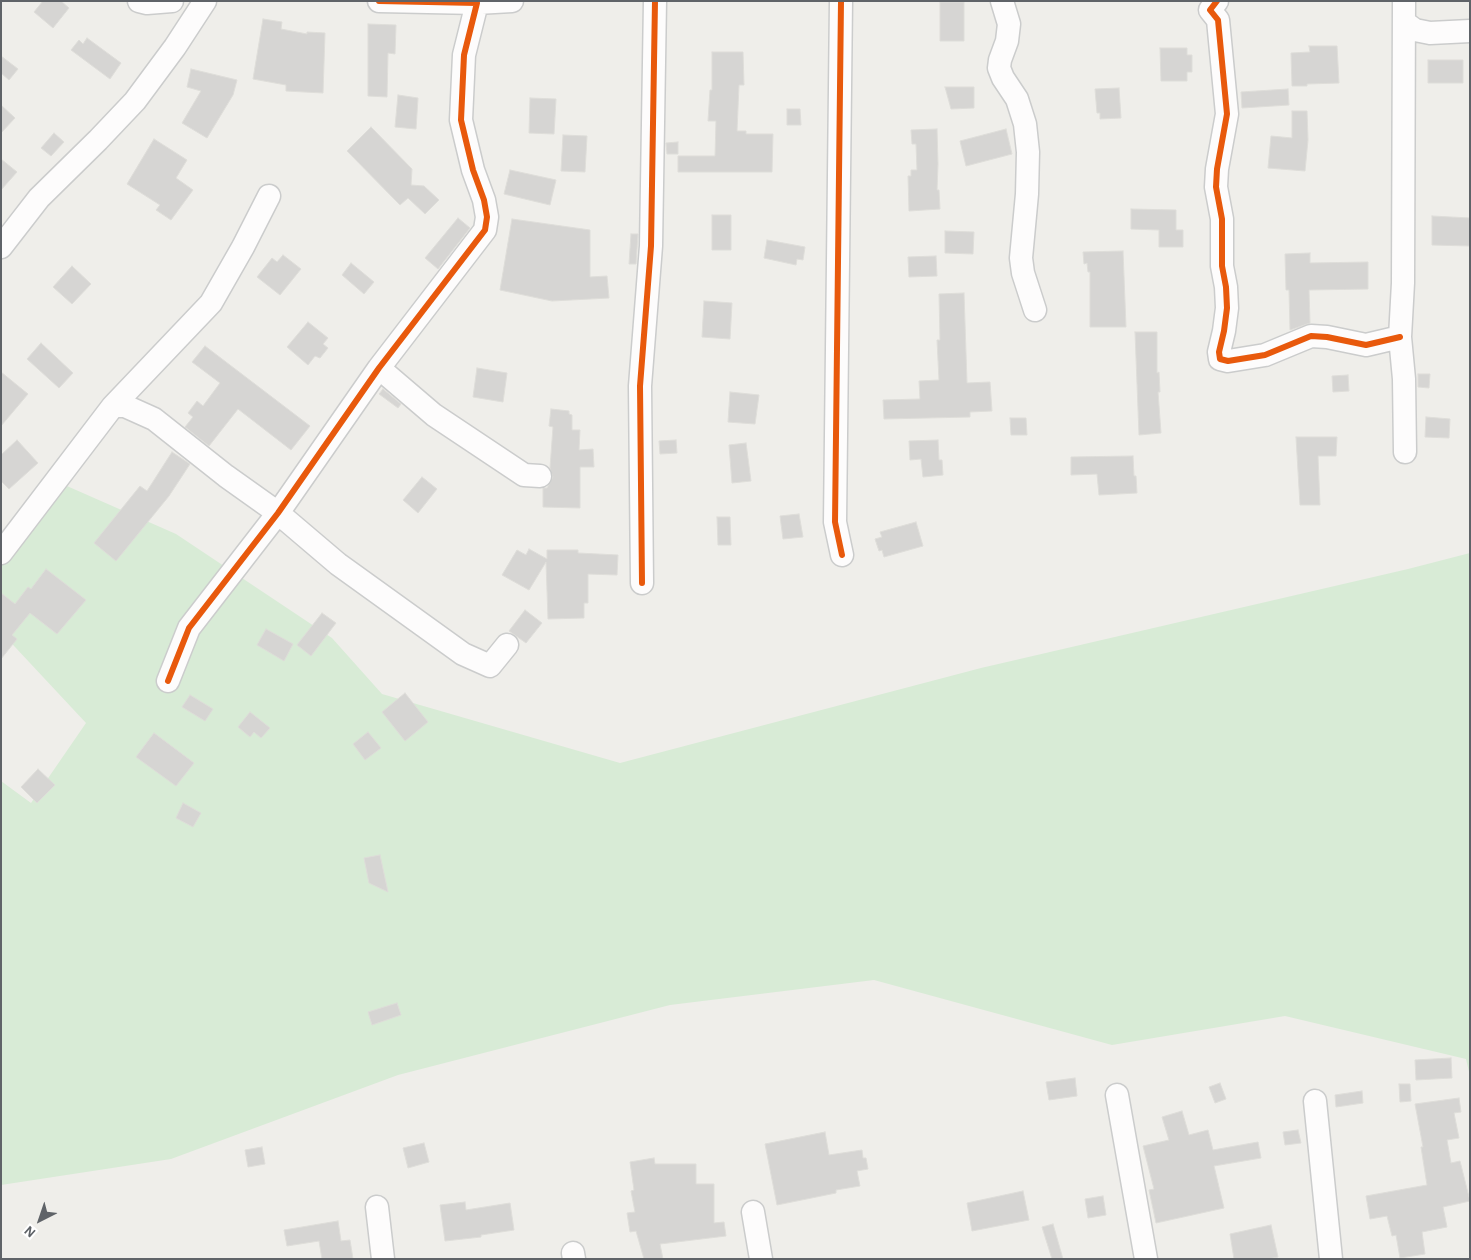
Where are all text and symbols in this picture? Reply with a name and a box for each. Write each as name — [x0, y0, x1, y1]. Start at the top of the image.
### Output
north arrow — [15, 1195, 65, 1245]
text: N — [22, 1223, 38, 1240]

